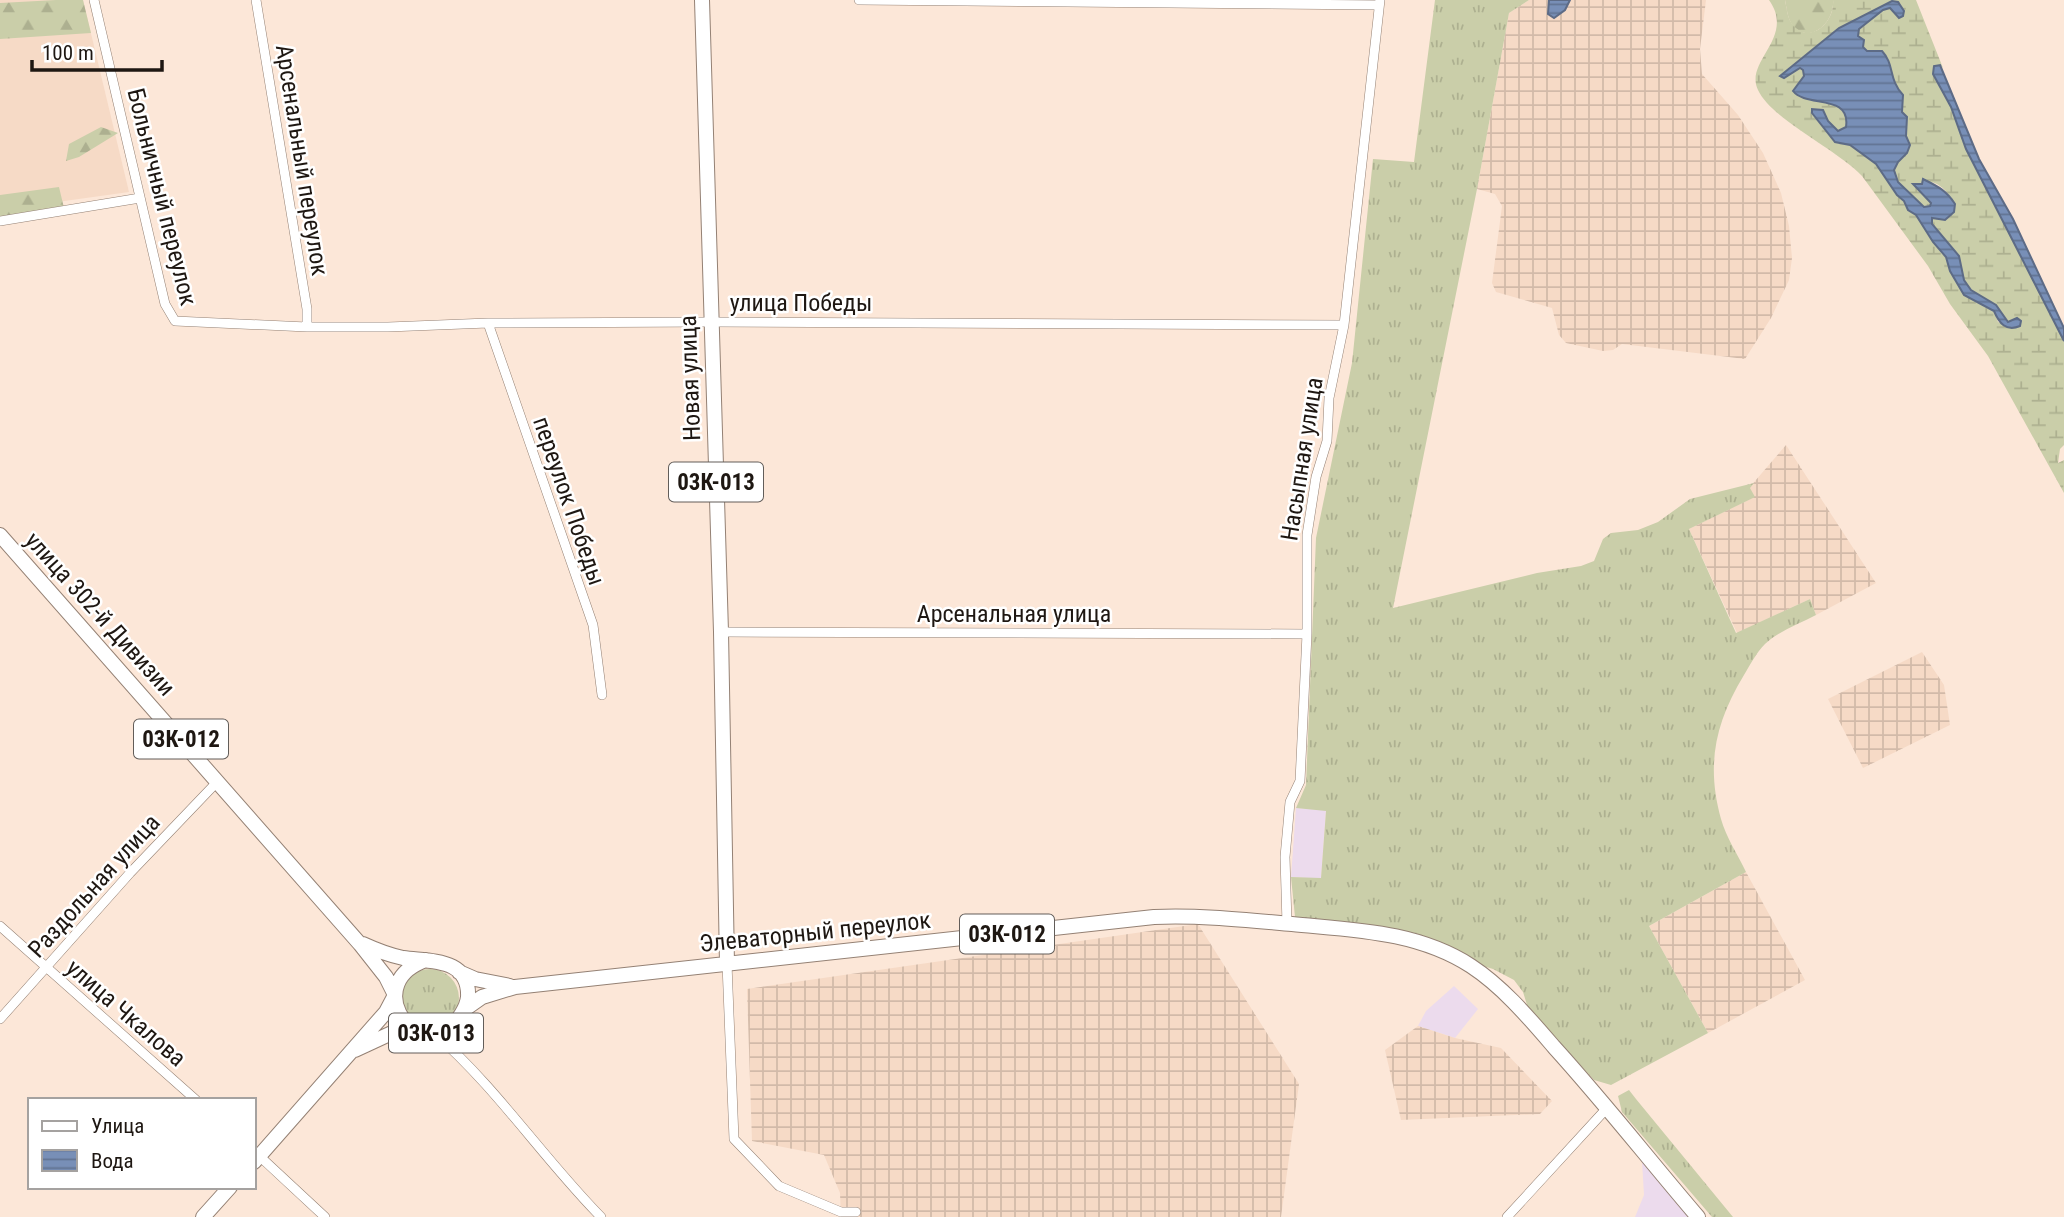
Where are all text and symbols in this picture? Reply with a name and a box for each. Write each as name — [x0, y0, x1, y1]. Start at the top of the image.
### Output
scale bar — [32, 28, 161, 72]
text: 100 m — [42, 41, 94, 65]
street label: Арсенальный переулок — [270, 43, 334, 278]
street label: Больничный переулок — [121, 86, 203, 309]
street label: улица Победы — [730, 289, 872, 317]
street label: Новая улица — [674, 315, 706, 441]
street label: Насыпная улица — [1275, 375, 1329, 543]
street label: переулок Победы — [527, 413, 611, 589]
road number: 03К-013 — [669, 462, 763, 502]
street label: улица 302-й Дивизии — [19, 526, 181, 702]
street label: Арсенальная улица — [917, 600, 1111, 628]
road number: 03К-012 — [134, 720, 228, 758]
street label: Раздольная улица — [22, 809, 166, 963]
street label: Элеваторный переулок — [698, 906, 932, 958]
road number: 03К-012 — [960, 914, 1054, 953]
street label: улица Чкалова — [61, 954, 191, 1072]
road number: 03К-013 — [389, 1014, 483, 1052]
legend — [28, 1098, 256, 1189]
text: Улица — [91, 1114, 144, 1138]
text: Вода — [91, 1149, 134, 1173]

